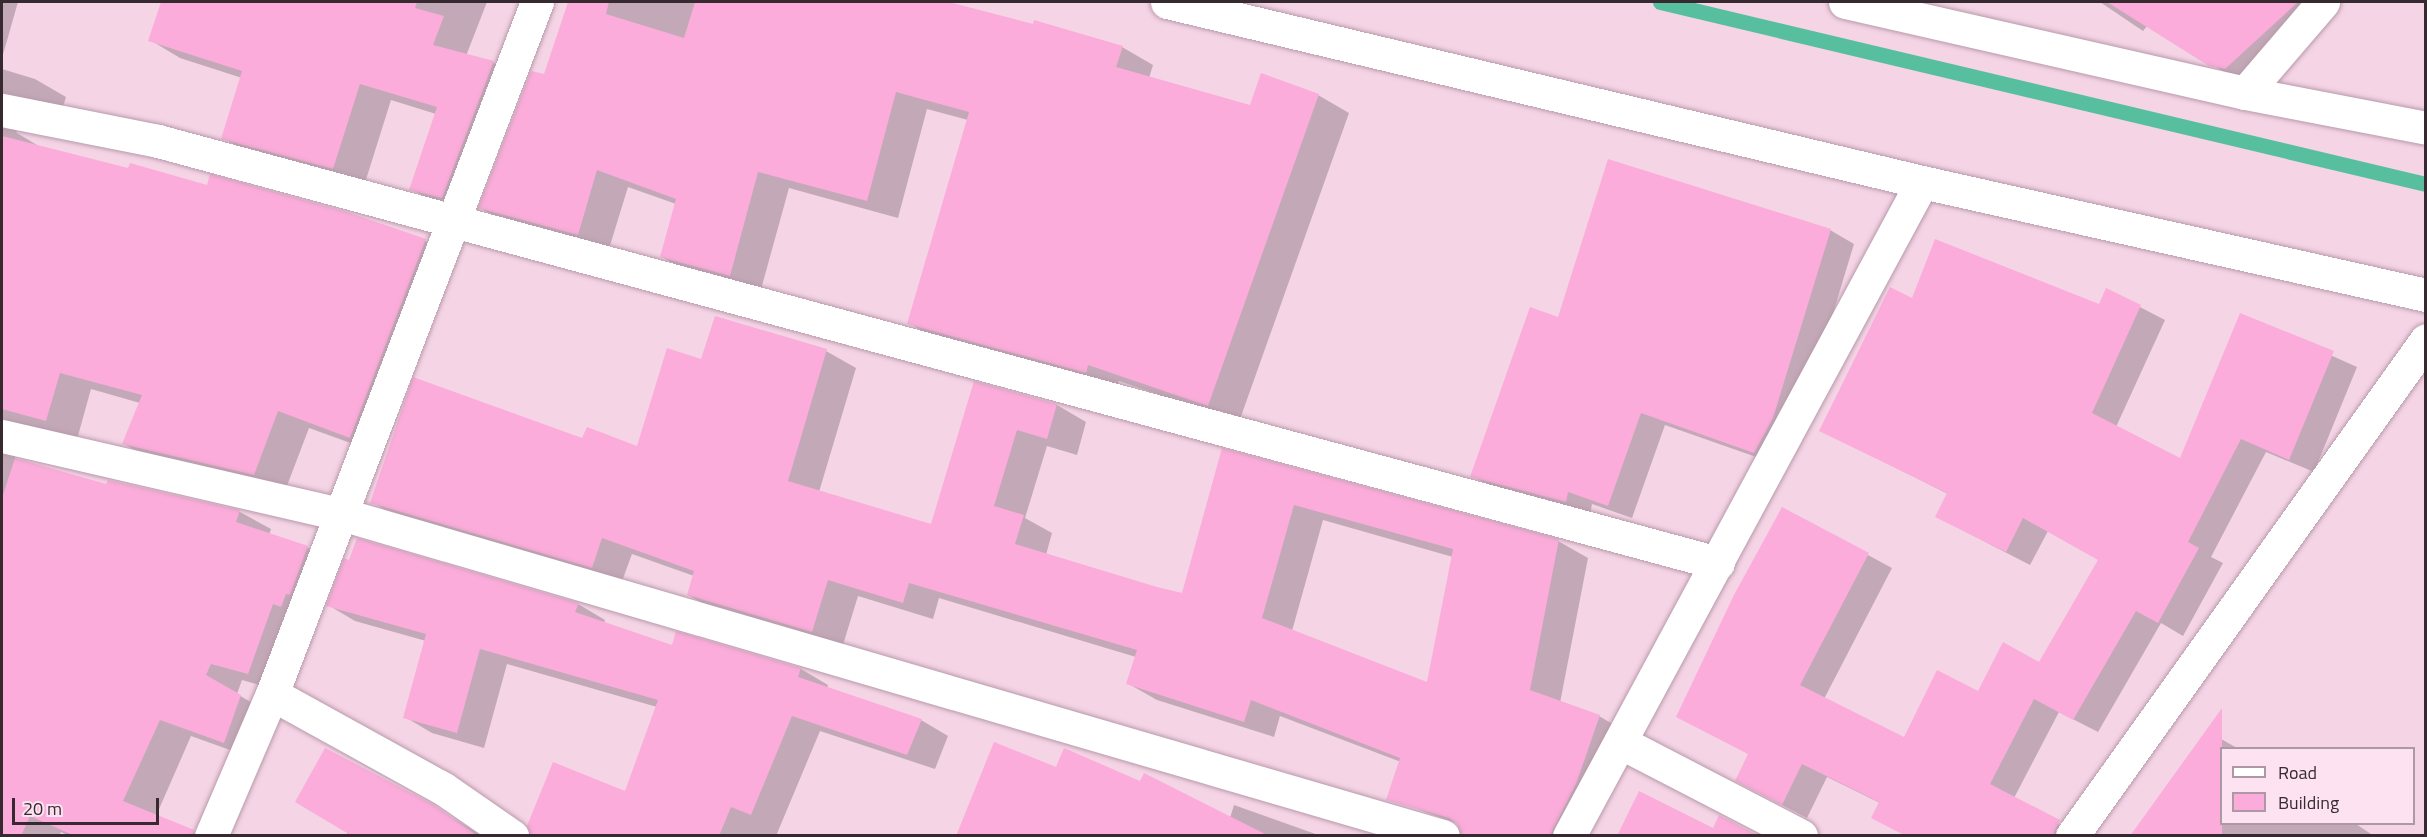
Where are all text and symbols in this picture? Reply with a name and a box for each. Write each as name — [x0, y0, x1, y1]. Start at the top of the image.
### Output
legend — [2220, 747, 2415, 825]
text: Road — [2278, 759, 2317, 786]
scale bar — [15, 786, 162, 824]
text: Building — [2278, 789, 2339, 816]
text: 20 m — [23, 795, 62, 822]

